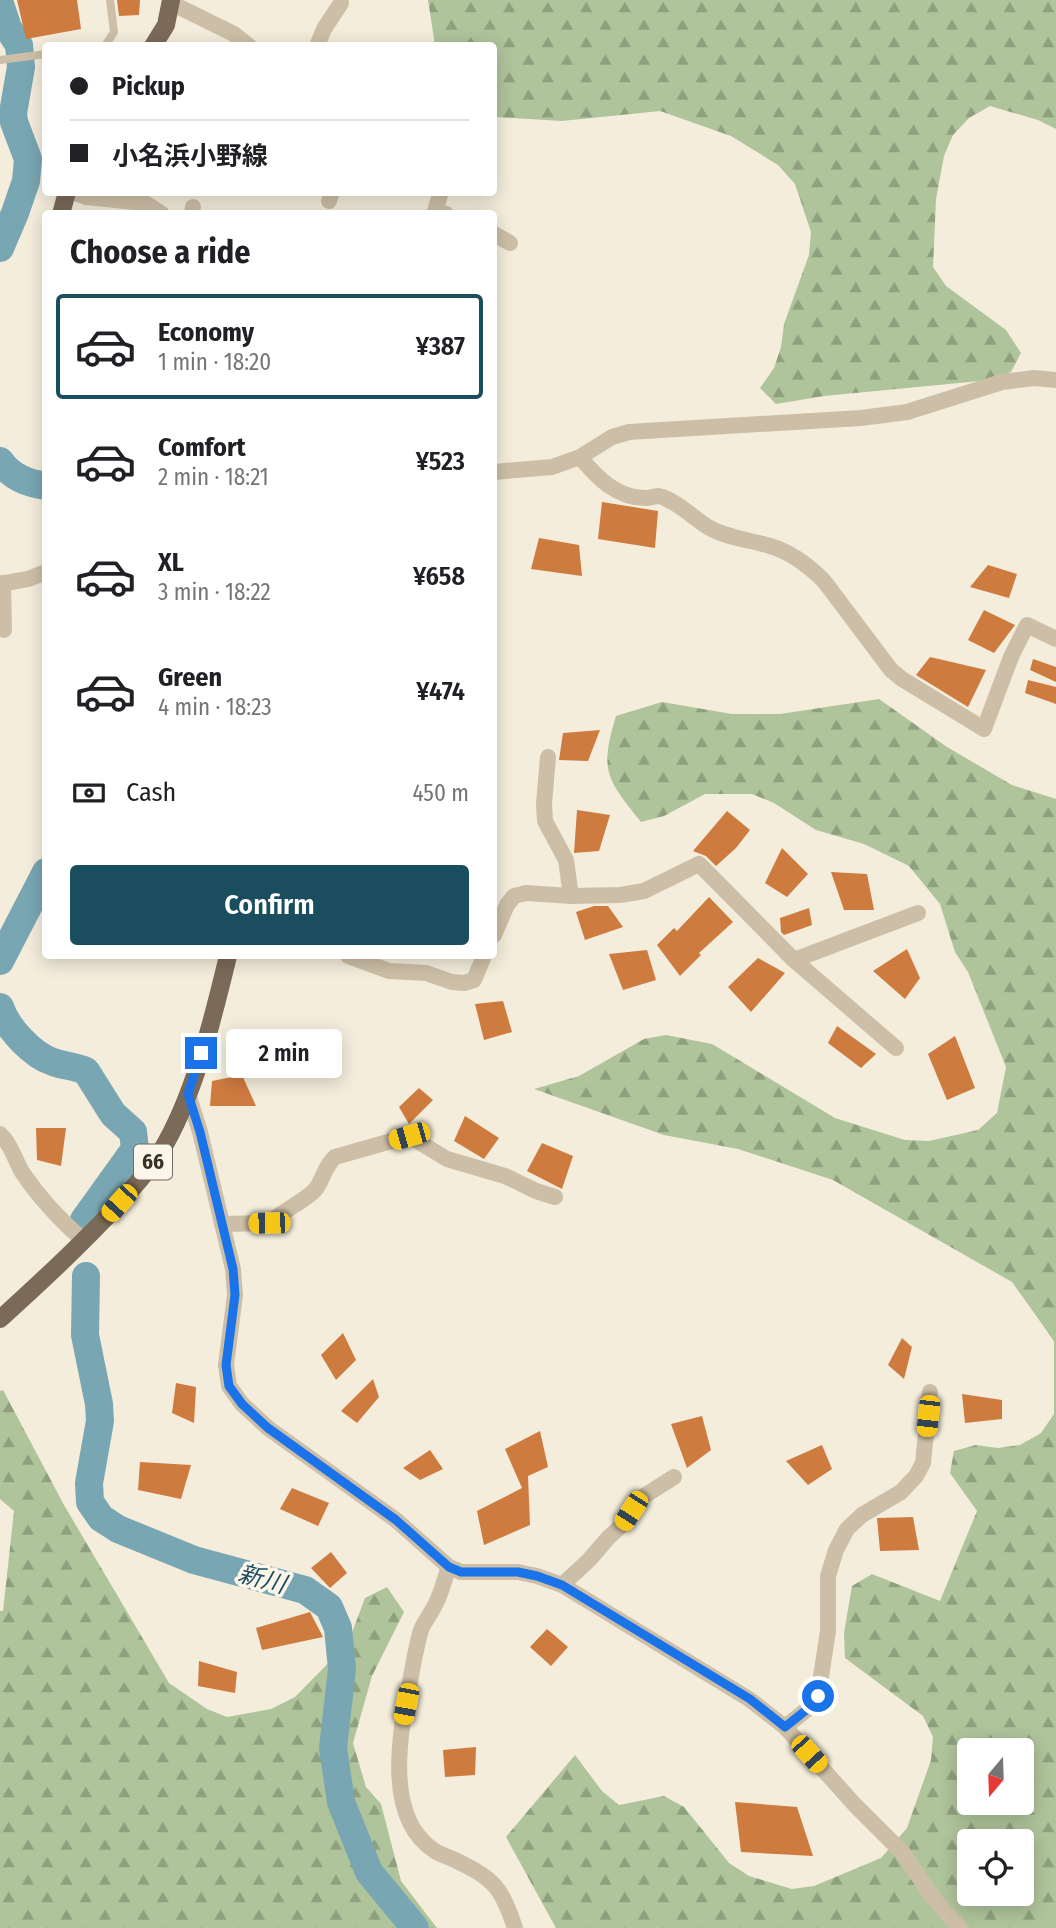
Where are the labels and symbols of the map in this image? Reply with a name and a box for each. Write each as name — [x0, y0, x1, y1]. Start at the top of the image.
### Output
callout: 2 min — [226, 1028, 341, 1078]
route end — [185, 1037, 217, 1069]
car — [386, 1120, 433, 1152]
road number: 66 — [134, 1144, 172, 1180]
car — [98, 1180, 141, 1226]
car — [248, 1212, 291, 1234]
car — [916, 1394, 941, 1438]
car — [611, 1488, 652, 1534]
water label: 新川 — [235, 1559, 292, 1600]
route start — [802, 1680, 834, 1712]
car — [392, 1681, 421, 1727]
car — [788, 1731, 831, 1777]
north arrow — [957, 1738, 1034, 1815]

